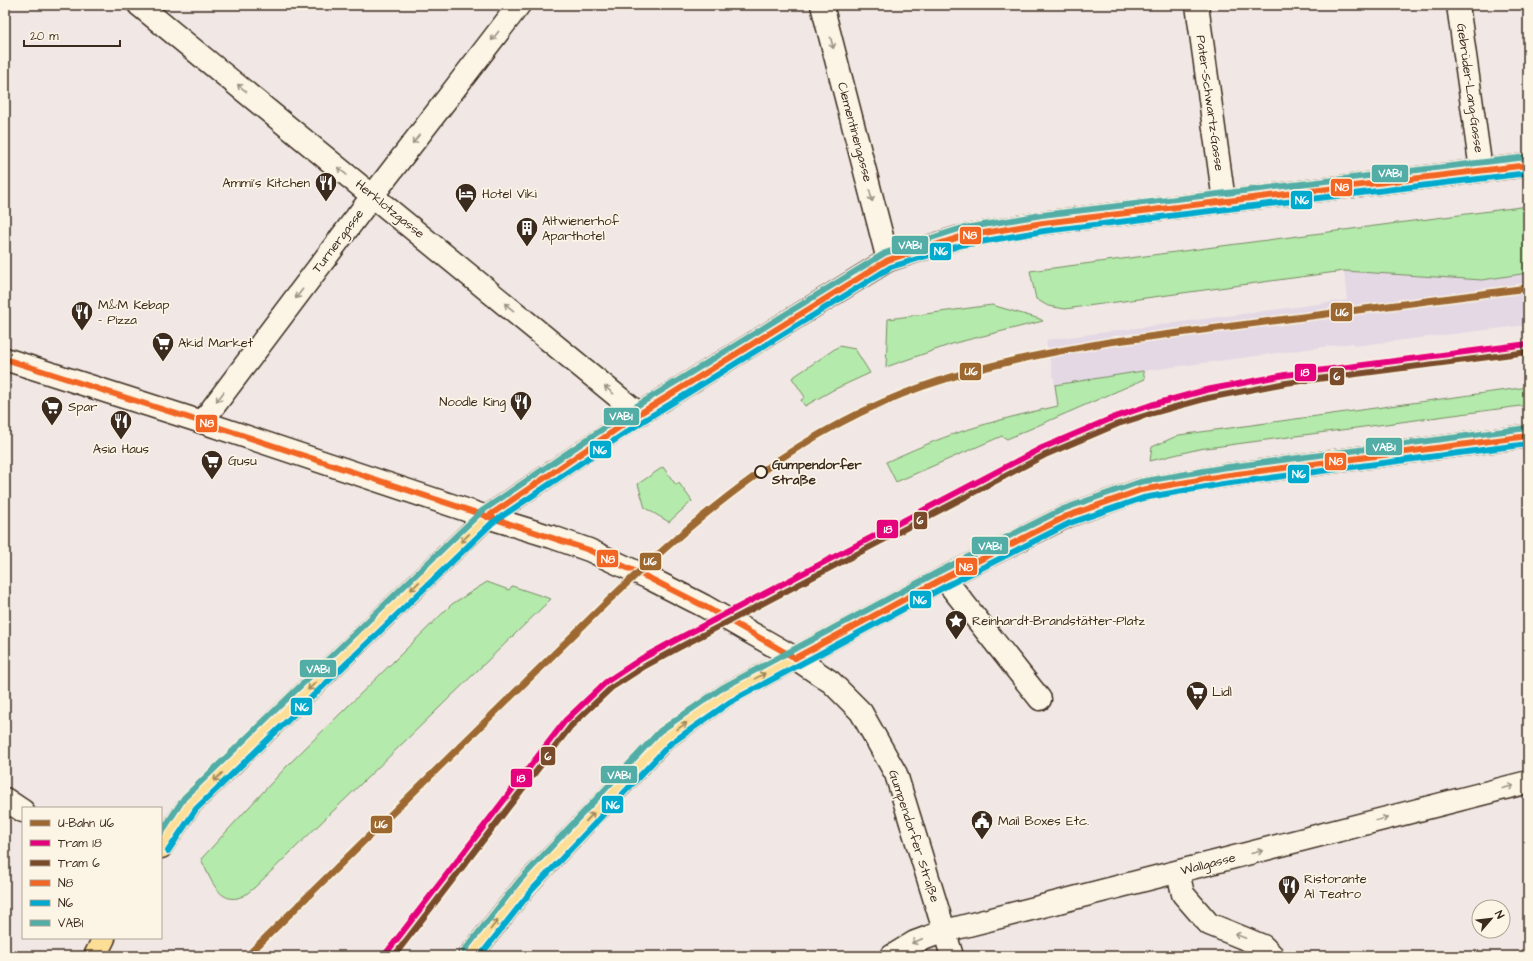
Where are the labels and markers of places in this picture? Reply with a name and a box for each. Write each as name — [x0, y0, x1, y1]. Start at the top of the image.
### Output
restaurant icon: Ammi's Kitchen — [313, 170, 339, 203]
place label: Ammi's Kitchen — [222, 174, 310, 192]
hotel icon: Hotel Viki — [453, 181, 479, 214]
place label: Hotel Viki — [482, 185, 537, 203]
place label: Altwienerhof Aparthotel — [542, 212, 620, 245]
building icon: Altwienerhof Aparthotel — [514, 215, 540, 248]
place label: M&M Kebap - Pizza — [98, 296, 169, 329]
restaurant icon: M&M Kebap - Pizza — [69, 299, 95, 332]
supermarket icon: Akid Market — [150, 330, 176, 363]
place label: Akid Market — [178, 334, 254, 352]
restaurant icon: Noodle King — [508, 389, 534, 422]
place label: Noodle King — [439, 393, 506, 412]
supermarket icon: Spar — [39, 394, 65, 427]
place label: Spar — [68, 398, 97, 416]
restaurant icon: Asia Haus — [108, 408, 134, 441]
place label: Asia Haus — [93, 440, 150, 458]
supermarket icon: Gusu — [199, 448, 225, 481]
place label: Gusu — [228, 452, 257, 470]
place label: Gumpendorfer Straße — [771, 456, 862, 489]
marker: Gumpendorfer Straße — [754, 465, 768, 479]
place icon: Reinhardt-Brandstätter-Platz — [943, 608, 969, 641]
place label: Reinhardt-Brandstätter-Platz — [972, 612, 1145, 630]
supermarket icon: Lidl — [1184, 679, 1210, 712]
place label: Lidl — [1212, 683, 1232, 701]
public building icon: Mail Boxes Etc. — [969, 808, 995, 841]
place label: Mail Boxes Etc. — [998, 812, 1089, 830]
place label: Ristorante Al Teatro — [1304, 870, 1367, 903]
restaurant icon: Ristorante Al Teatro — [1276, 873, 1302, 906]

